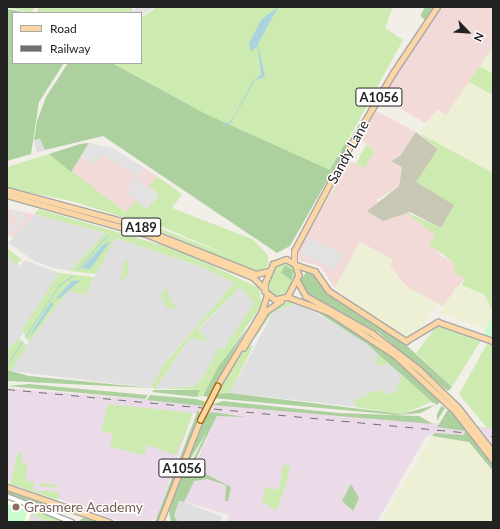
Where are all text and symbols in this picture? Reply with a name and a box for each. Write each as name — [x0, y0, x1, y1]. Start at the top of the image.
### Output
legend — [12, 12, 142, 64]
north arrow — [448, 12, 488, 52]
text: Road — [50, 21, 77, 36]
text: N — [472, 31, 487, 44]
text: Railway — [50, 41, 90, 56]
road number: A1056 — [355, 86, 403, 108]
street label: Sandy Lane — [324, 117, 372, 187]
road number: A189 — [121, 216, 161, 238]
road number: A1056 — [158, 457, 206, 479]
place label: Grasmere Academy — [24, 499, 144, 515]
marker: Grasmere Academy — [11, 502, 21, 512]

